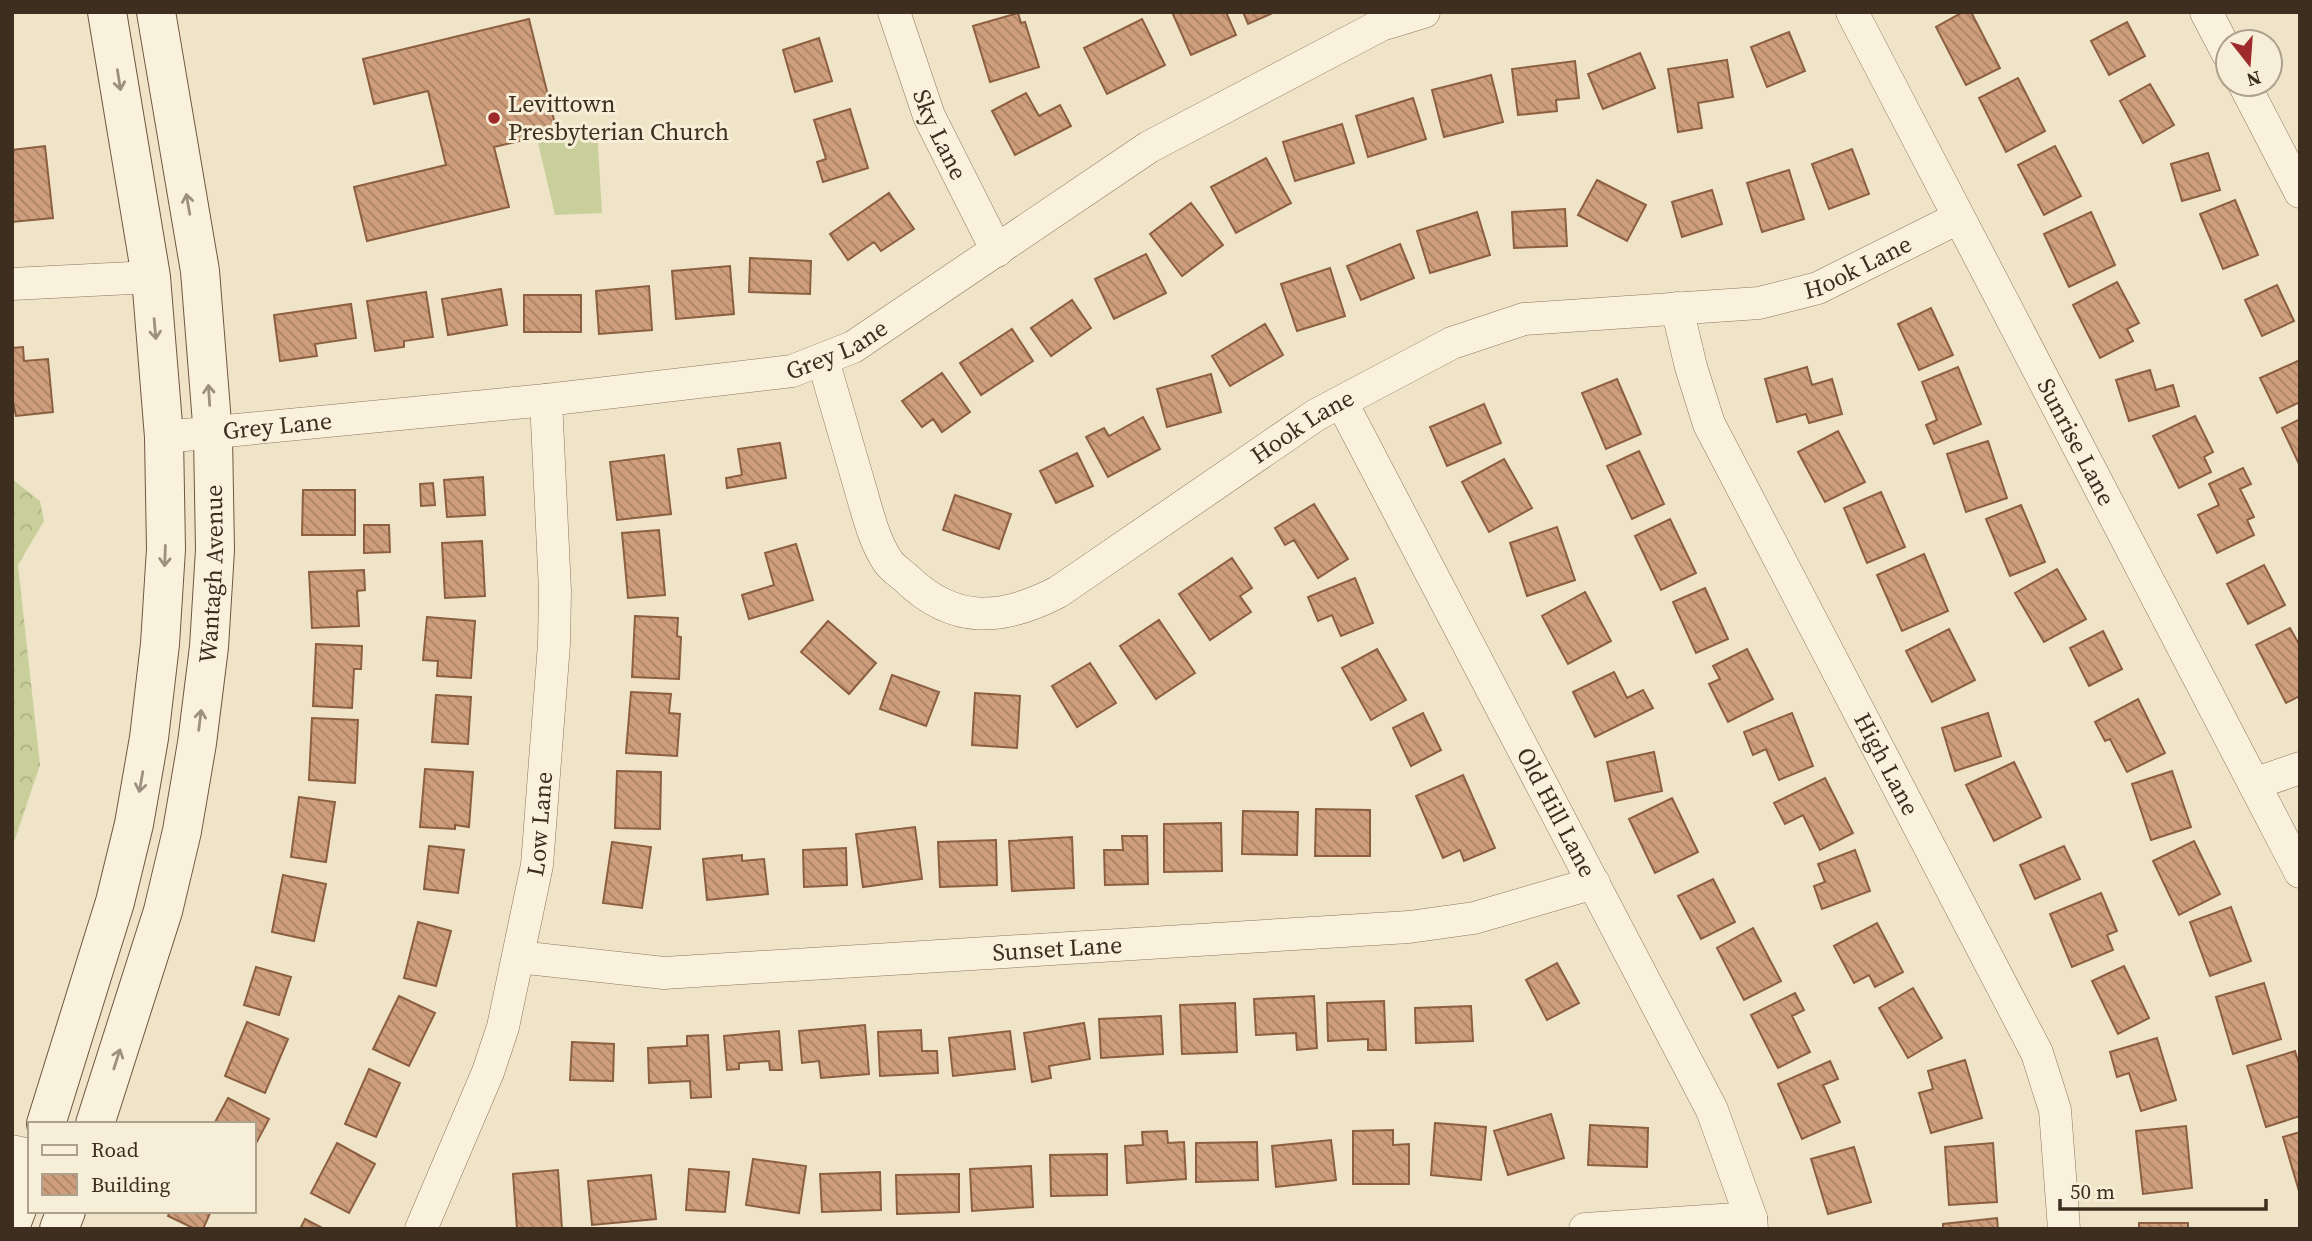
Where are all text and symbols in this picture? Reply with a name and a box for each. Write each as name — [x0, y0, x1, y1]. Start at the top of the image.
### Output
north arrow — [2214, 28, 2284, 98]
text: N — [2243, 65, 2264, 94]
one-way arrow — [113, 68, 126, 90]
street label: Sky Lane — [905, 85, 975, 185]
place label: Levittown Presbyterian Church — [508, 87, 729, 148]
marker: Levittown Presbyterian Church — [486, 110, 502, 126]
one-way arrow — [181, 193, 194, 216]
street label: Hook Lane — [1800, 227, 1917, 307]
street label: Grey Lane — [781, 311, 894, 388]
one-way arrow — [149, 317, 162, 340]
street label: Sunrise Lane — [2030, 372, 2123, 511]
street label: Hook Lane — [1244, 381, 1360, 471]
one-way arrow — [202, 384, 215, 407]
street label: Grey Lane — [221, 404, 333, 447]
street label: Wantagh Avenue — [190, 484, 231, 665]
one-way arrow — [159, 544, 172, 567]
street label: High Lane — [1846, 707, 1927, 821]
one-way arrow — [194, 709, 207, 732]
street label: Old Hill Lane — [1509, 741, 1604, 883]
one-way arrow — [134, 770, 148, 793]
street label: Low Lane — [518, 770, 560, 879]
street label: Sunset Lane — [991, 928, 1123, 969]
one-way arrow — [111, 1048, 124, 1070]
legend — [28, 1122, 256, 1213]
text: Road — [91, 1135, 139, 1164]
scale bar — [2060, 1168, 2266, 1212]
text: Building — [91, 1170, 170, 1199]
text: 50 m — [2070, 1177, 2115, 1206]

